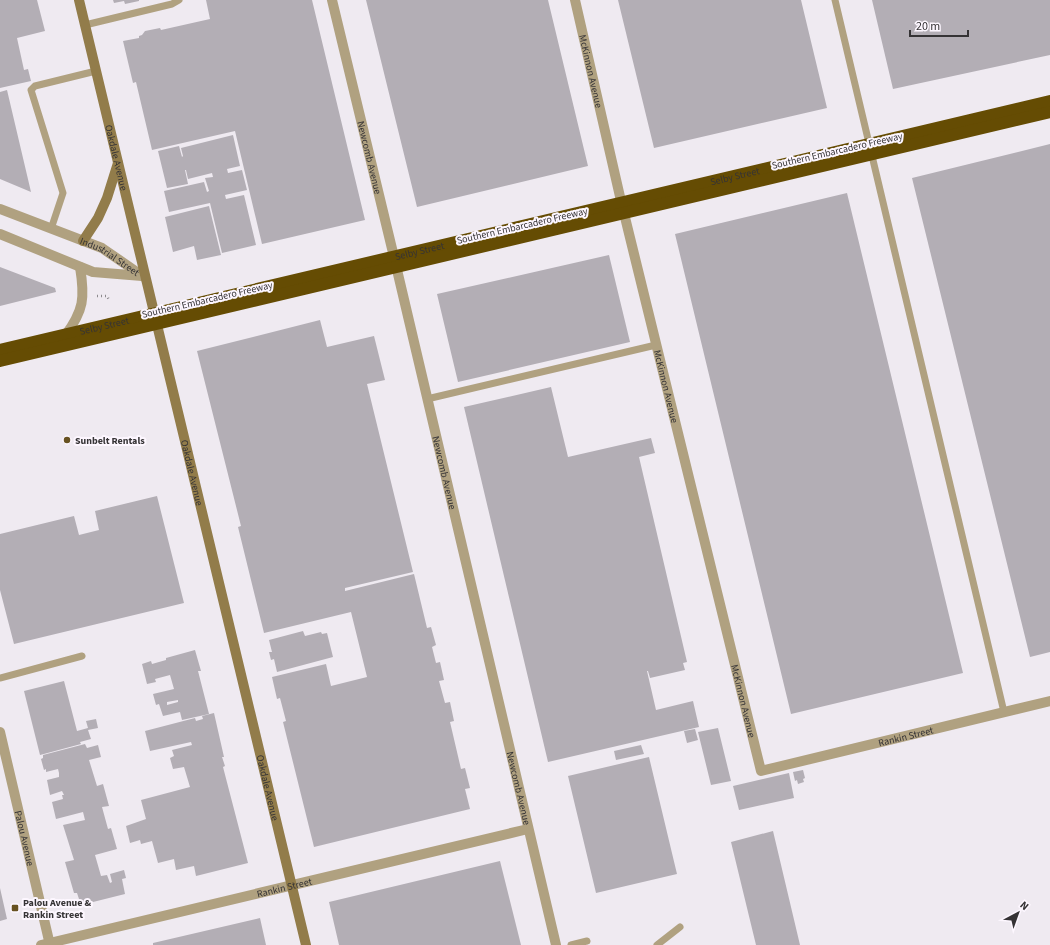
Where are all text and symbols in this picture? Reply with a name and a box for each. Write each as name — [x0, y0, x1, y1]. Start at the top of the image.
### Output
scale bar — [910, 12, 968, 38]
text: 20 m — [916, 18, 940, 35]
street label: McKinnon Avenue — [575, 33, 605, 109]
street label: Newcomb Avenue — [353, 120, 385, 196]
street label: Oakdale Avenue — [101, 123, 131, 192]
street label: Southern Embarcadero Freeway — [770, 129, 904, 173]
street label: Selby Street — [709, 164, 761, 189]
street label: Southern Embarcadero Freeway — [455, 204, 589, 248]
street label: Industrial Street — [78, 234, 142, 280]
street label: Selby Street — [394, 239, 446, 264]
street label: Southern Embarcadero Freeway — [140, 278, 274, 322]
street label: Selby Street — [78, 314, 131, 339]
street label: McKinnon Avenue — [650, 349, 681, 425]
place label: Sunbelt Rentals — [75, 434, 145, 448]
marker: Sunbelt Rentals — [62, 435, 72, 445]
street label: Newcomb Avenue — [428, 435, 459, 511]
street label: Oakdale Avenue — [177, 438, 206, 507]
street label: McKinnon Avenue — [727, 663, 759, 739]
street label: Rankin Street — [877, 723, 935, 750]
street label: Newcomb Avenue — [503, 750, 534, 827]
street label: Oakdale Avenue — [253, 753, 282, 822]
street label: Palou Avenue — [11, 809, 37, 868]
street label: Rankin Street — [255, 875, 314, 901]
north arrow — [998, 893, 1038, 933]
place label: Palou Avenue & Rankin Street — [23, 896, 91, 922]
text: N — [1017, 898, 1032, 914]
marker: Palou Avenue & Rankin Street — [10, 903, 20, 913]

